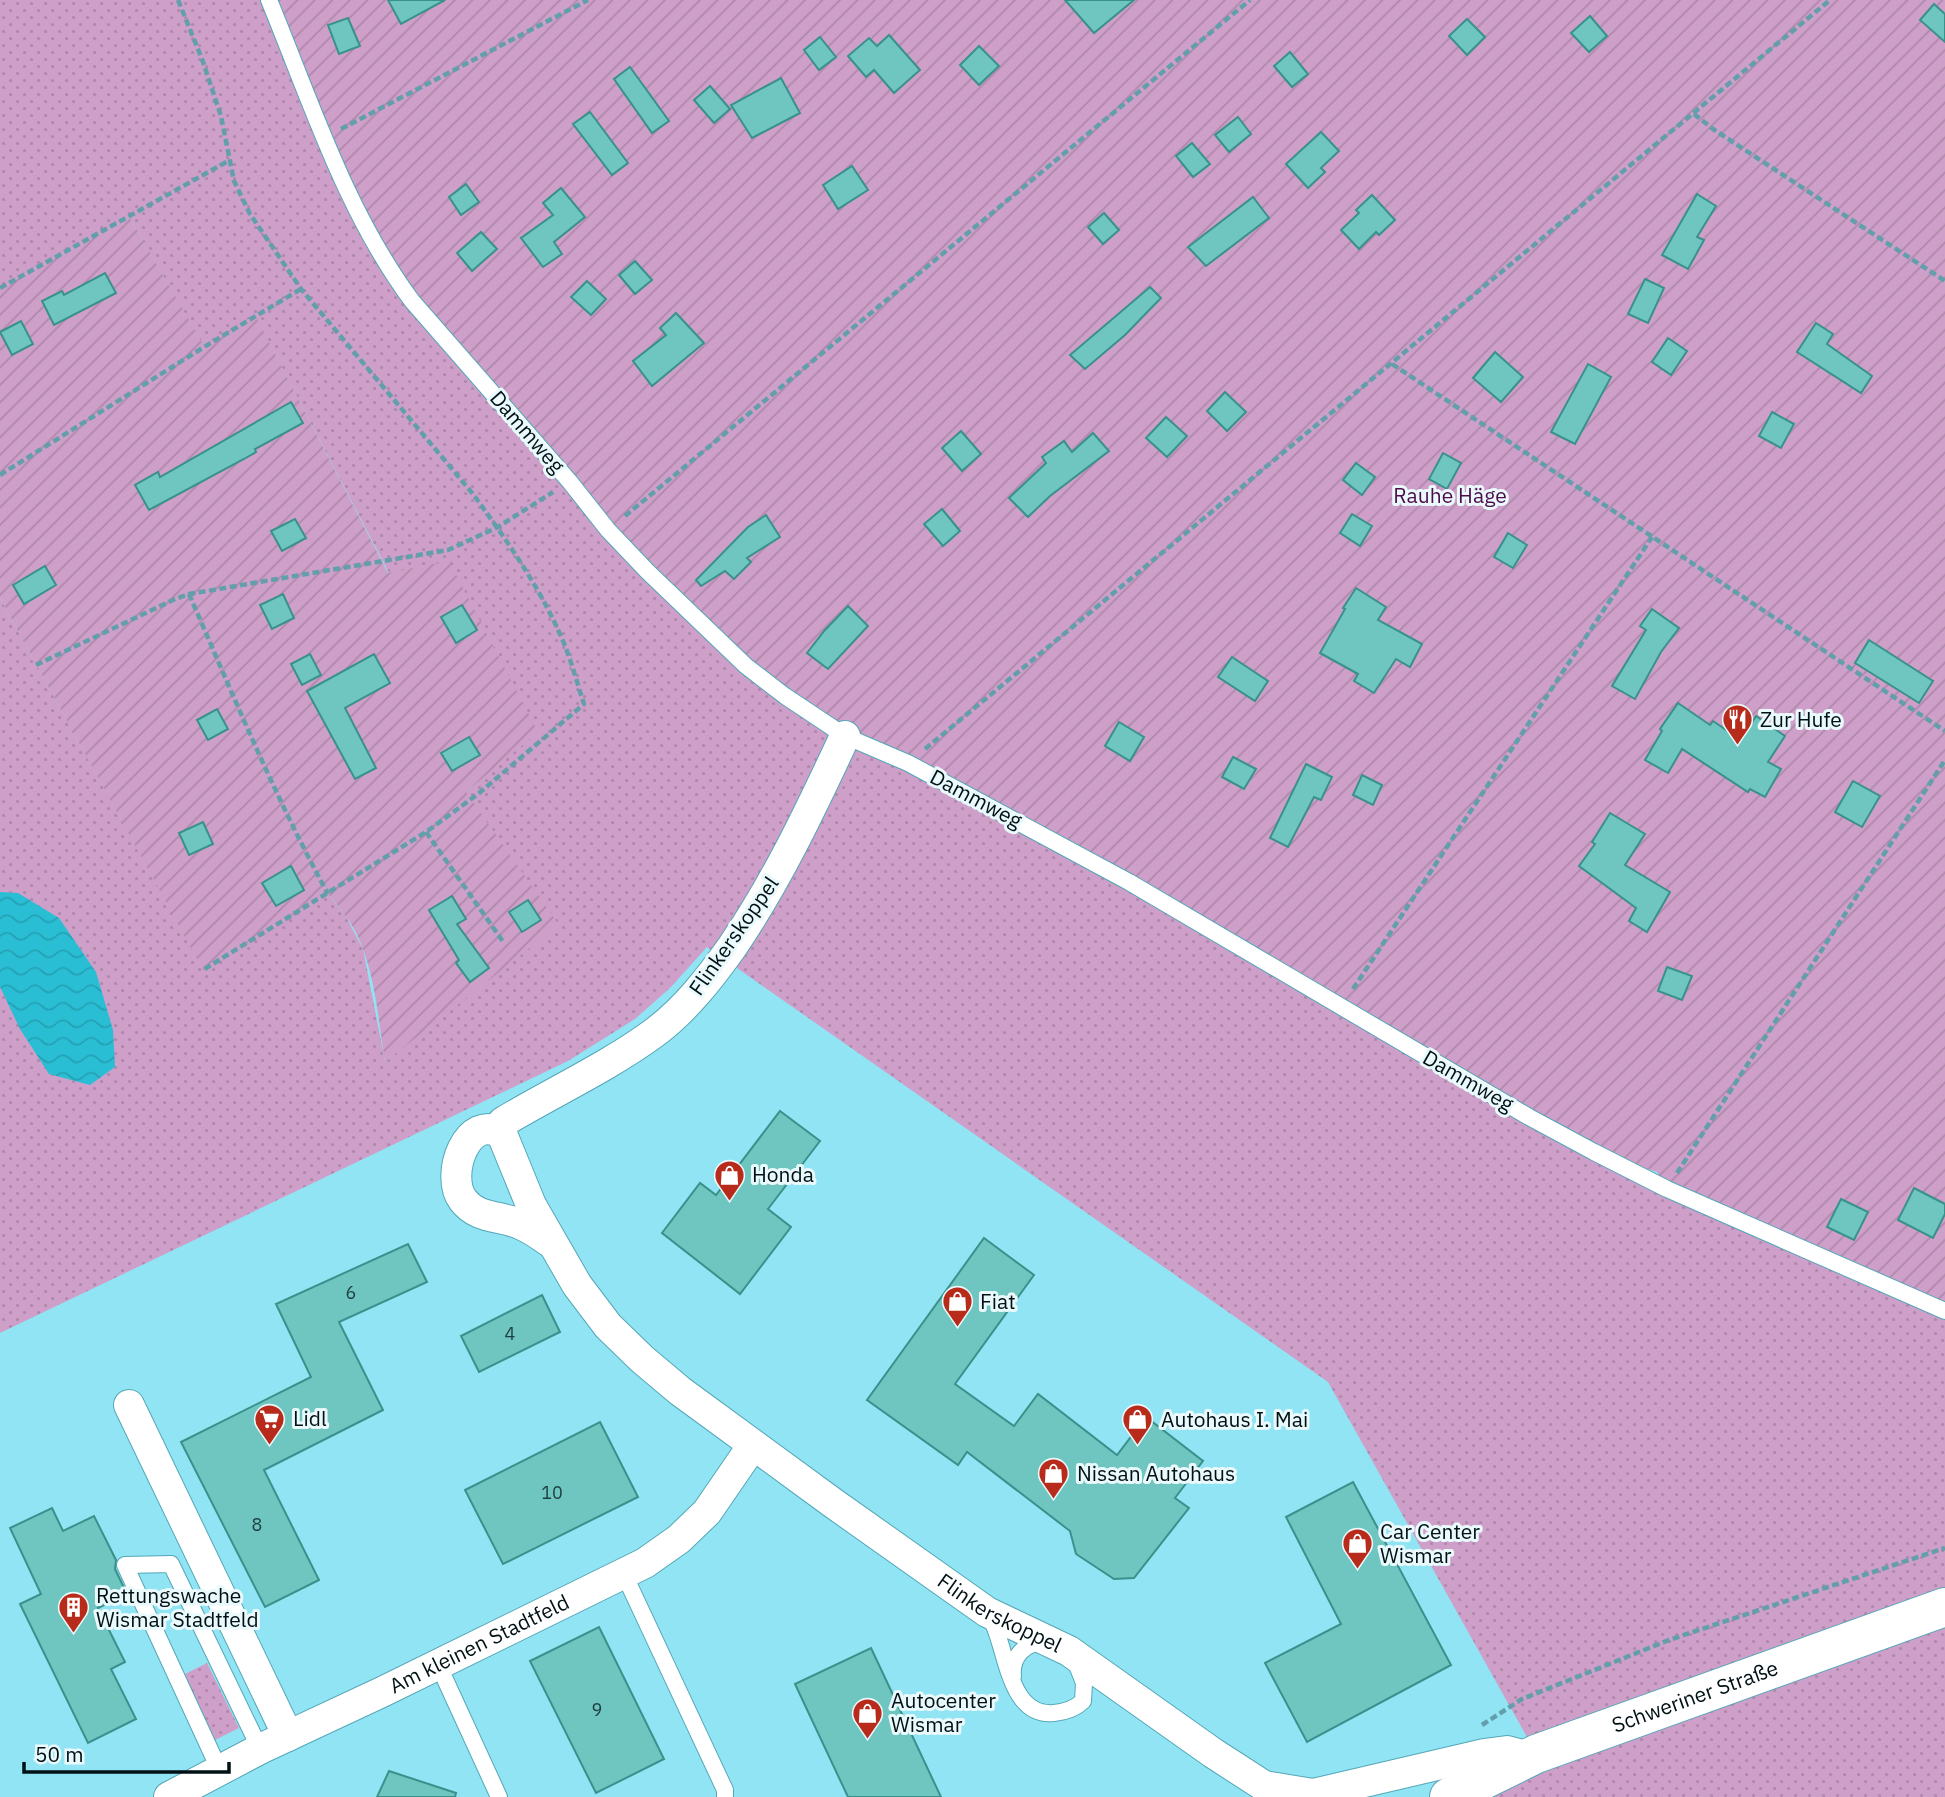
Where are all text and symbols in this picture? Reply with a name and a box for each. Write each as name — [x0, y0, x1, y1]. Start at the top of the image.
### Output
street label: Dammweg — [484, 384, 571, 478]
park label: Rauhe Häge — [1393, 481, 1507, 509]
restaurant icon: Zur Hufe — [1720, 703, 1754, 747]
place label: Zur Hufe — [1760, 705, 1842, 733]
street label: Dammweg — [926, 762, 1027, 834]
street label: Flinkerskoppel — [682, 870, 785, 1000]
street label: Dammweg — [1418, 1043, 1519, 1117]
shop icon: Honda — [712, 1158, 746, 1202]
place label: Honda — [752, 1160, 814, 1188]
house number: 6 — [346, 1281, 356, 1304]
shop icon: Fiat — [940, 1285, 974, 1329]
place label: Fiat — [980, 1287, 1016, 1315]
house number: 4 — [505, 1322, 516, 1345]
supermarket icon: Lidl — [253, 1402, 287, 1446]
shop icon: Autohaus I. Mai — [1121, 1403, 1155, 1447]
place label: Lidl — [293, 1404, 327, 1432]
place label: Autohaus I. Mai — [1161, 1405, 1308, 1433]
shop icon: Nissan Autohaus — [1037, 1457, 1071, 1501]
place label: Nissan Autohaus — [1077, 1459, 1235, 1487]
house number: 10 — [541, 1481, 563, 1504]
house number: 8 — [252, 1513, 262, 1536]
place label: Car Center Wismar — [1380, 1517, 1480, 1569]
shop icon: Car Center Wismar — [1340, 1527, 1374, 1571]
street label: Flinkerskoppel — [932, 1566, 1067, 1659]
place label: Rettungswache Wismar Stadtfeld — [96, 1581, 259, 1633]
street label: Am kleinen Stadtfeld — [384, 1587, 574, 1699]
building icon: Rettungswache Wismar Stadtfeld — [56, 1591, 90, 1635]
street label: Schweriner Straße — [1608, 1653, 1782, 1739]
place label: Autocenter Wismar — [891, 1686, 996, 1738]
shop icon: Autocenter Wismar — [851, 1696, 885, 1740]
house number: 9 — [592, 1698, 602, 1721]
scale bar — [24, 1730, 229, 1774]
text: 50 m — [35, 1740, 84, 1768]

